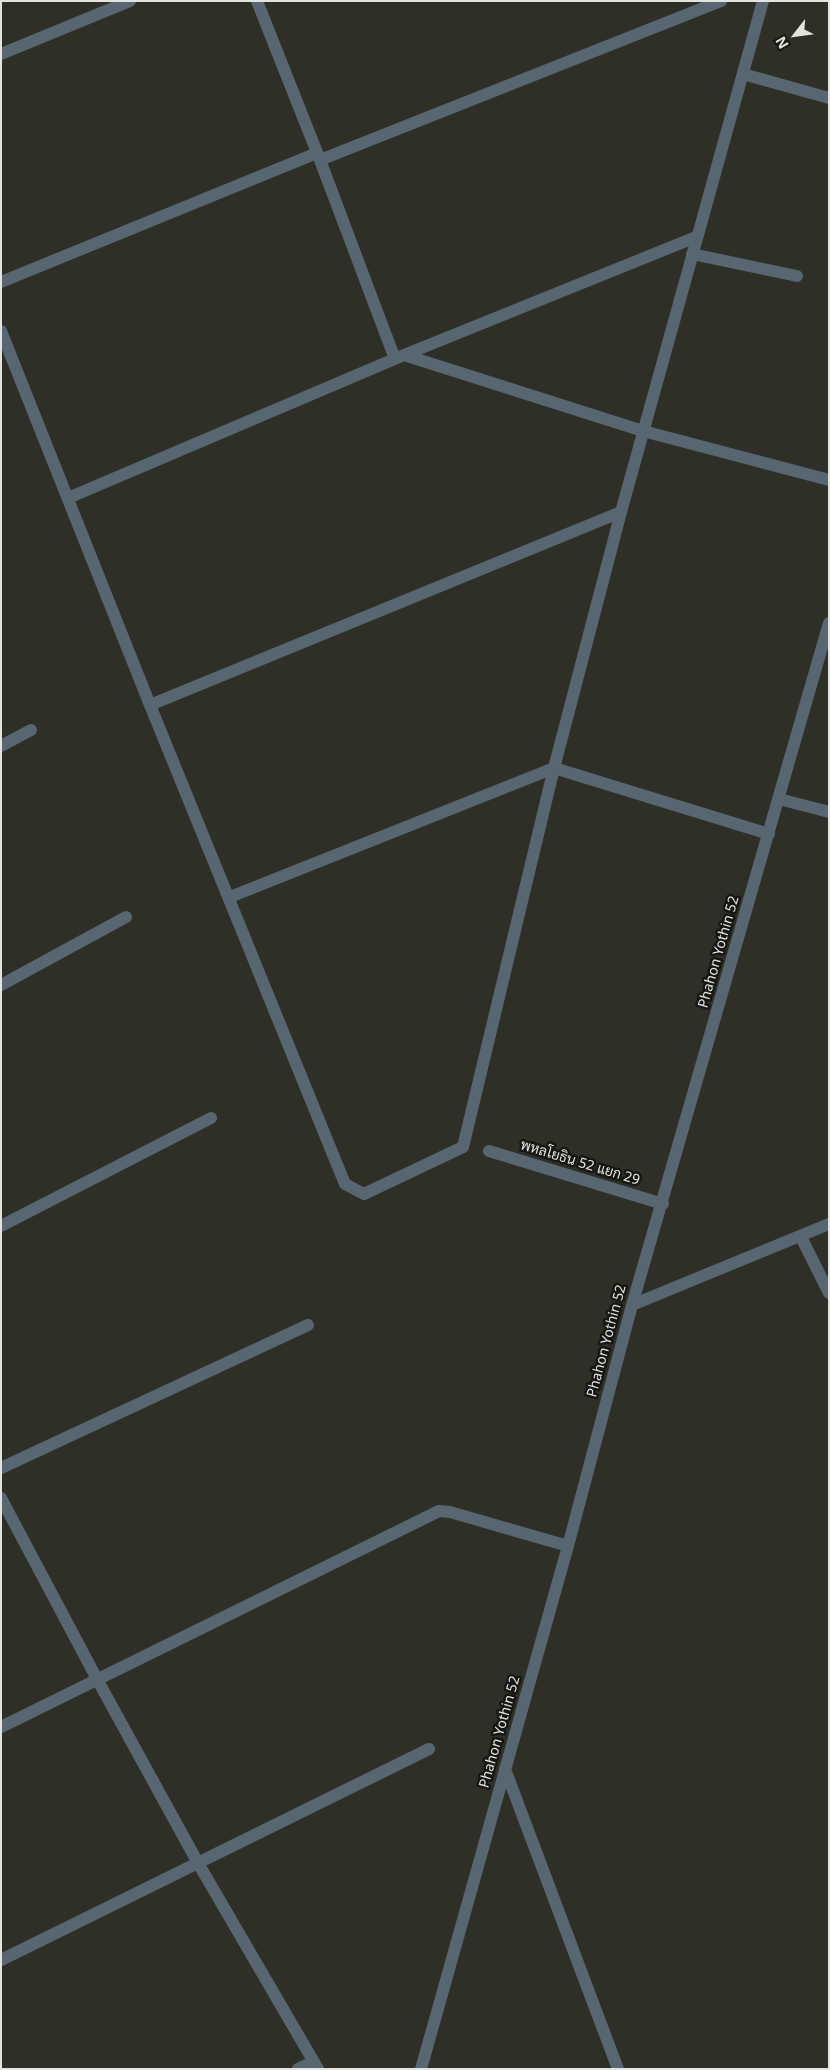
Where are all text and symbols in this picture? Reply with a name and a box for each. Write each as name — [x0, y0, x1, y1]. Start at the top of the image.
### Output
north arrow — [770, 10, 820, 60]
text: N — [771, 33, 793, 52]
street label: Phahon Yothin 52 — [695, 894, 743, 1010]
street label: พหลโยธิน 52 แยก 29 — [518, 1137, 642, 1189]
street label: Phahon Yothin 52 — [584, 1283, 630, 1399]
street label: Phahon Yothin 52 — [476, 1674, 524, 1790]

